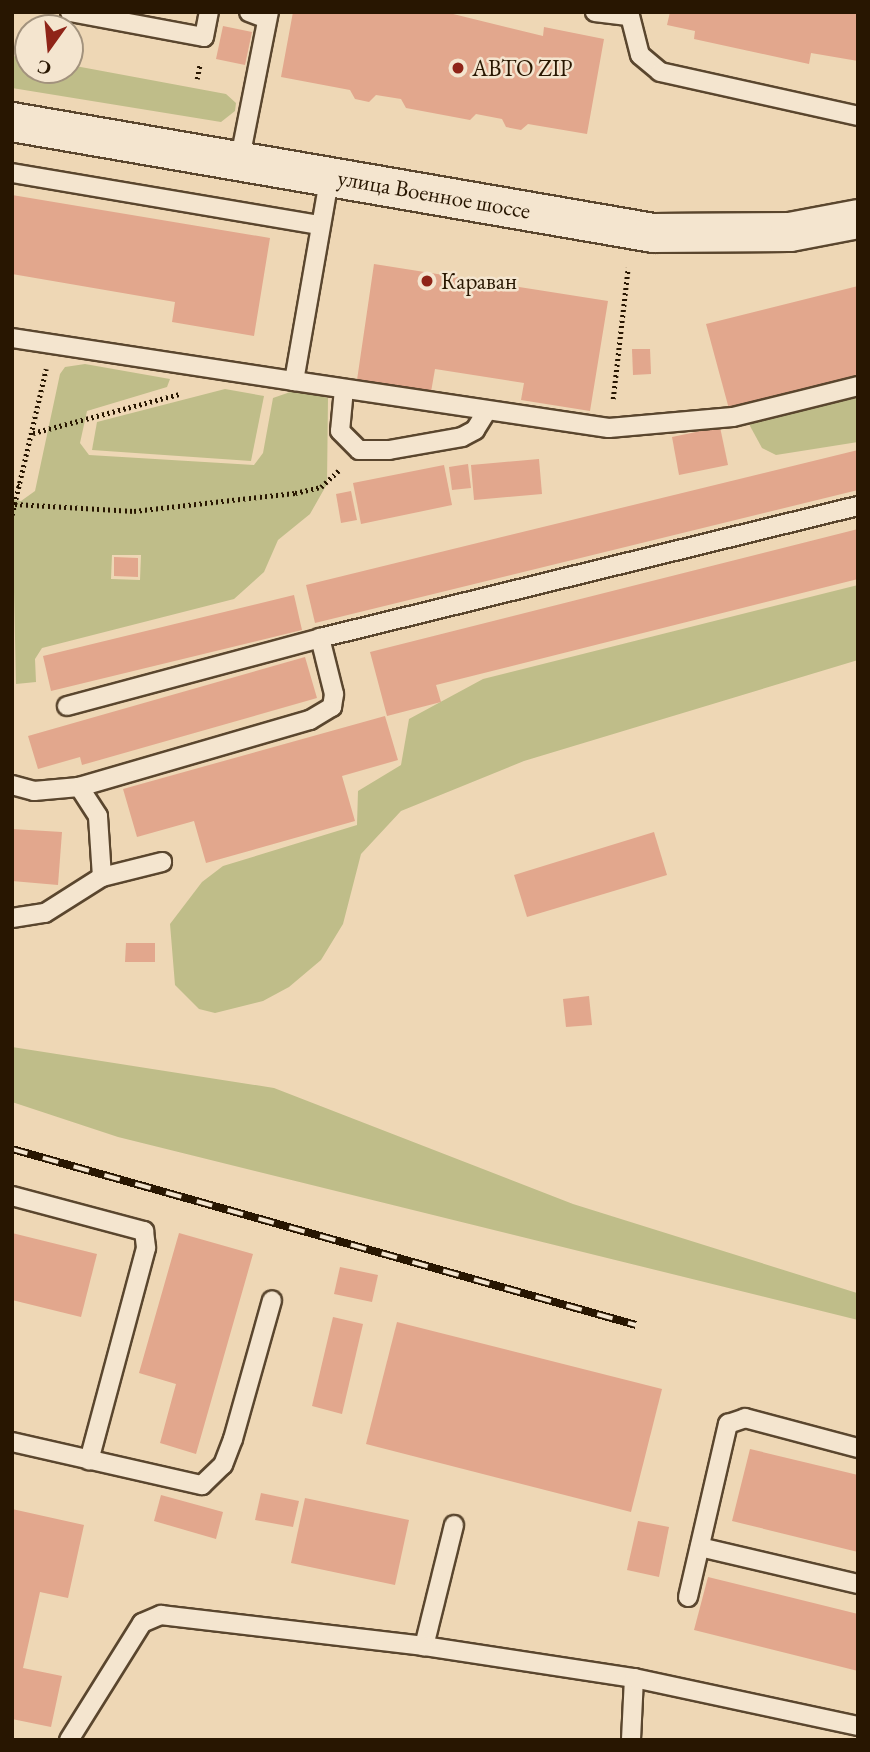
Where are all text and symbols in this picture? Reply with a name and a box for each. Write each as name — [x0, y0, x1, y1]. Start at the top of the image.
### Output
north arrow — [14, 14, 84, 84]
text: С — [34, 54, 54, 82]
place label: АВТО ZIP — [472, 54, 572, 82]
marker: АВТО ZIP — [450, 60, 466, 76]
street label: улица Военное шоссе — [336, 163, 532, 225]
place label: Караван — [441, 267, 517, 295]
marker: Караван — [419, 273, 435, 289]

